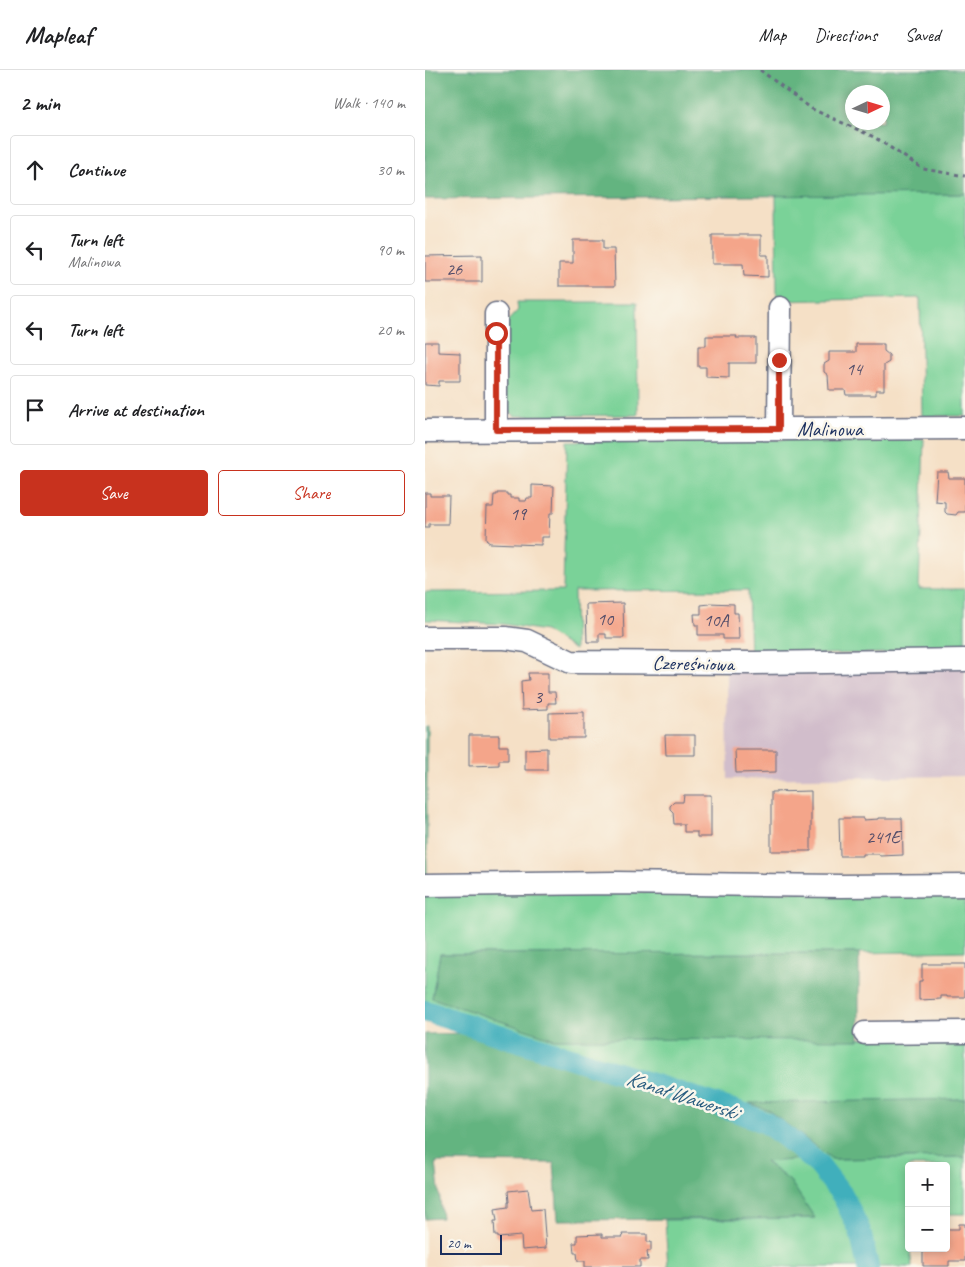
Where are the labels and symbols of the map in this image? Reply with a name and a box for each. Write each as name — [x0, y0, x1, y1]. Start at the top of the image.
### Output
north arrow — [845, 85, 890, 130]
house number: 26 — [446, 258, 463, 280]
route start — [485, 322, 508, 345]
route end — [768, 349, 791, 372]
house number: 14 — [846, 358, 864, 380]
street label: Malinowa — [797, 417, 864, 442]
house number: 19 — [510, 503, 528, 525]
house number: 10 — [597, 608, 615, 630]
house number: 10A — [703, 609, 730, 631]
street label: Czereśniowa — [652, 650, 736, 677]
house number: 3 — [534, 686, 544, 708]
house number: 241E — [866, 826, 902, 848]
water label: Kanał Wawerski — [624, 1065, 745, 1127]
scale bar — [440, 1232, 503, 1255]

